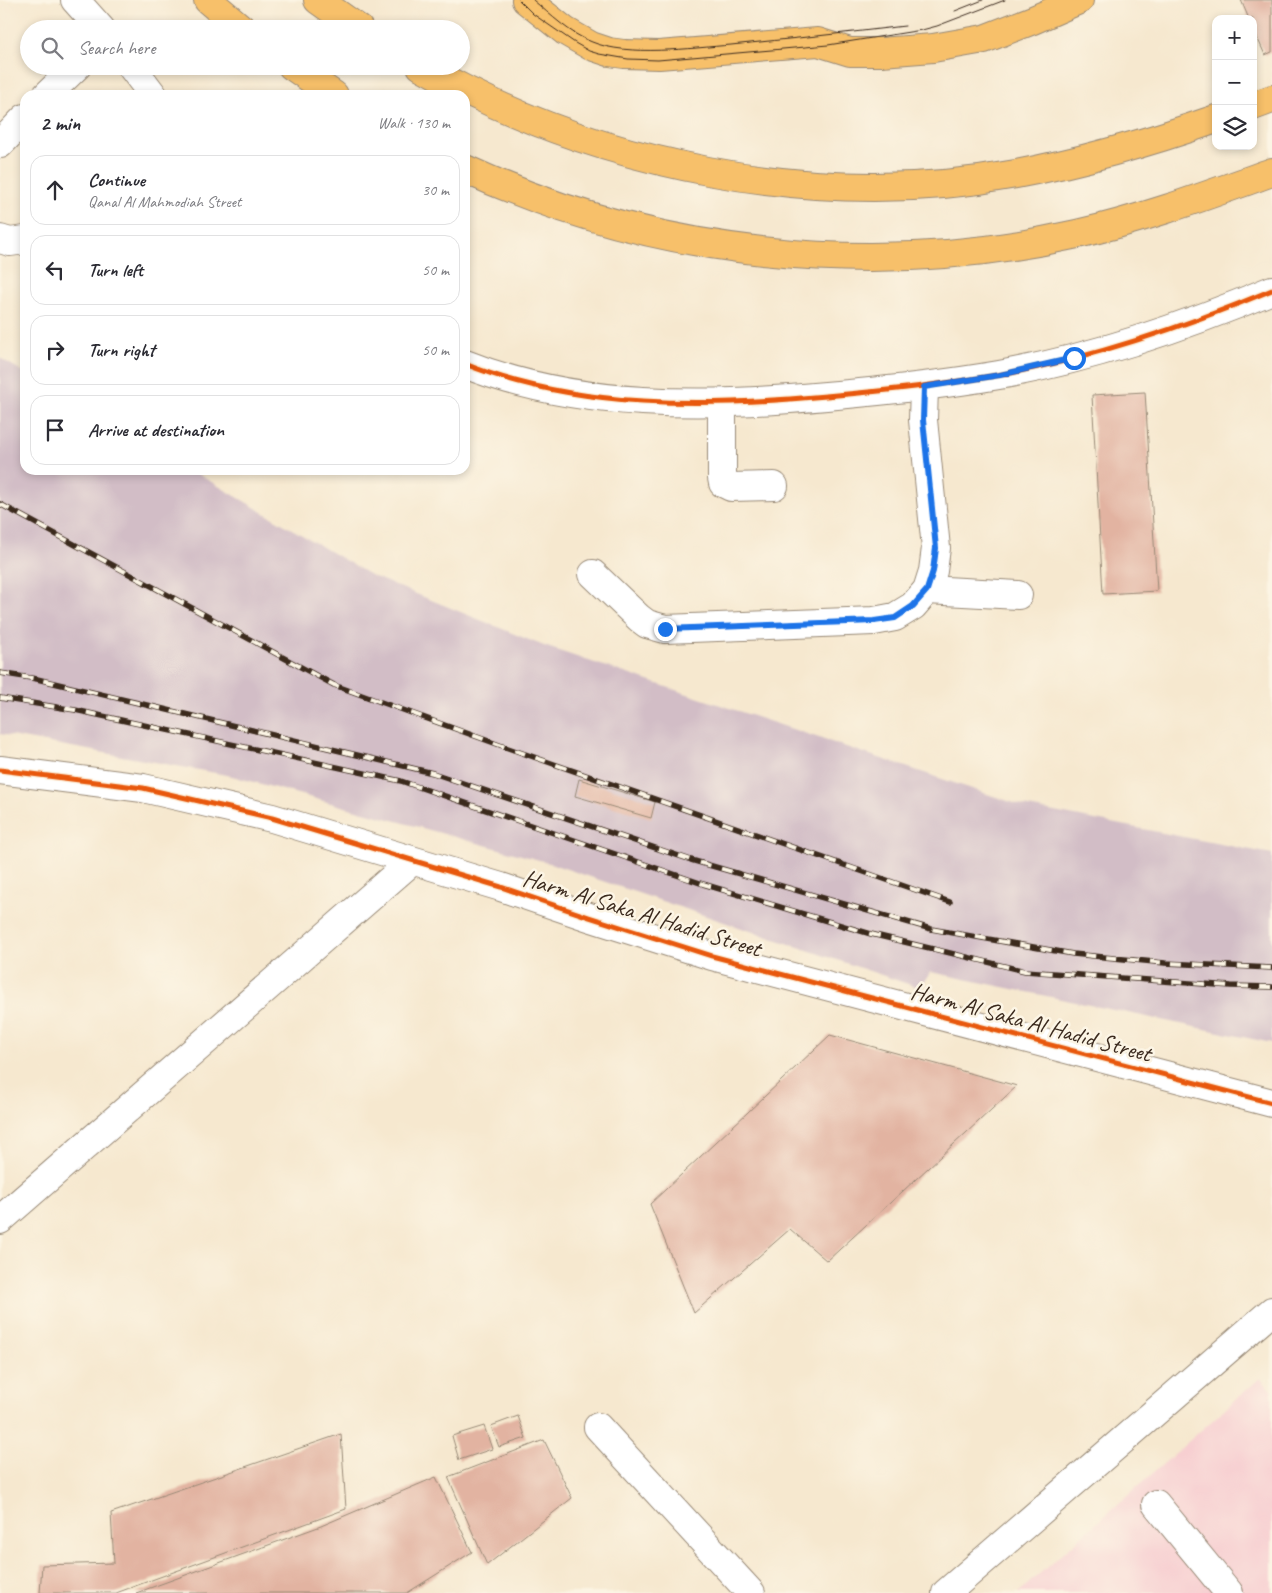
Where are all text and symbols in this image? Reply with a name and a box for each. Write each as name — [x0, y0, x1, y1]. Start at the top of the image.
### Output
map controls — [1212, 15, 1257, 150]
button: + — [1212, 15, 1257, 60]
search box — [20, 20, 470, 75]
icon: search — [38, 34, 66, 62]
text: Search here — [78, 36, 155, 60]
button: − — [1212, 60, 1257, 105]
button: layers — [1212, 105, 1257, 150]
text: 2 min — [40, 110, 80, 136]
text: Walk · 130 m — [378, 113, 450, 133]
text: Continue — [88, 168, 145, 192]
icon: ahead — [41, 176, 69, 204]
text: 30 m — [422, 180, 449, 200]
text: Qanal Al Mahmodiah Street — [88, 192, 241, 212]
icon: left — [41, 256, 69, 284]
text: Turn left — [88, 258, 143, 282]
text: 50 m — [422, 260, 449, 280]
icon: right — [41, 336, 69, 364]
text: Turn right — [88, 338, 155, 362]
text: 50 m — [422, 340, 449, 360]
route start — [1063, 347, 1086, 370]
icon: arrive — [41, 416, 69, 444]
text: Arrive at destination — [88, 418, 224, 442]
route end — [654, 618, 677, 641]
street label: Harm Al Saka Al Hadid Street — [519, 862, 767, 964]
street label: Harm Al Saka Al Hadid Street — [908, 975, 1156, 1069]

